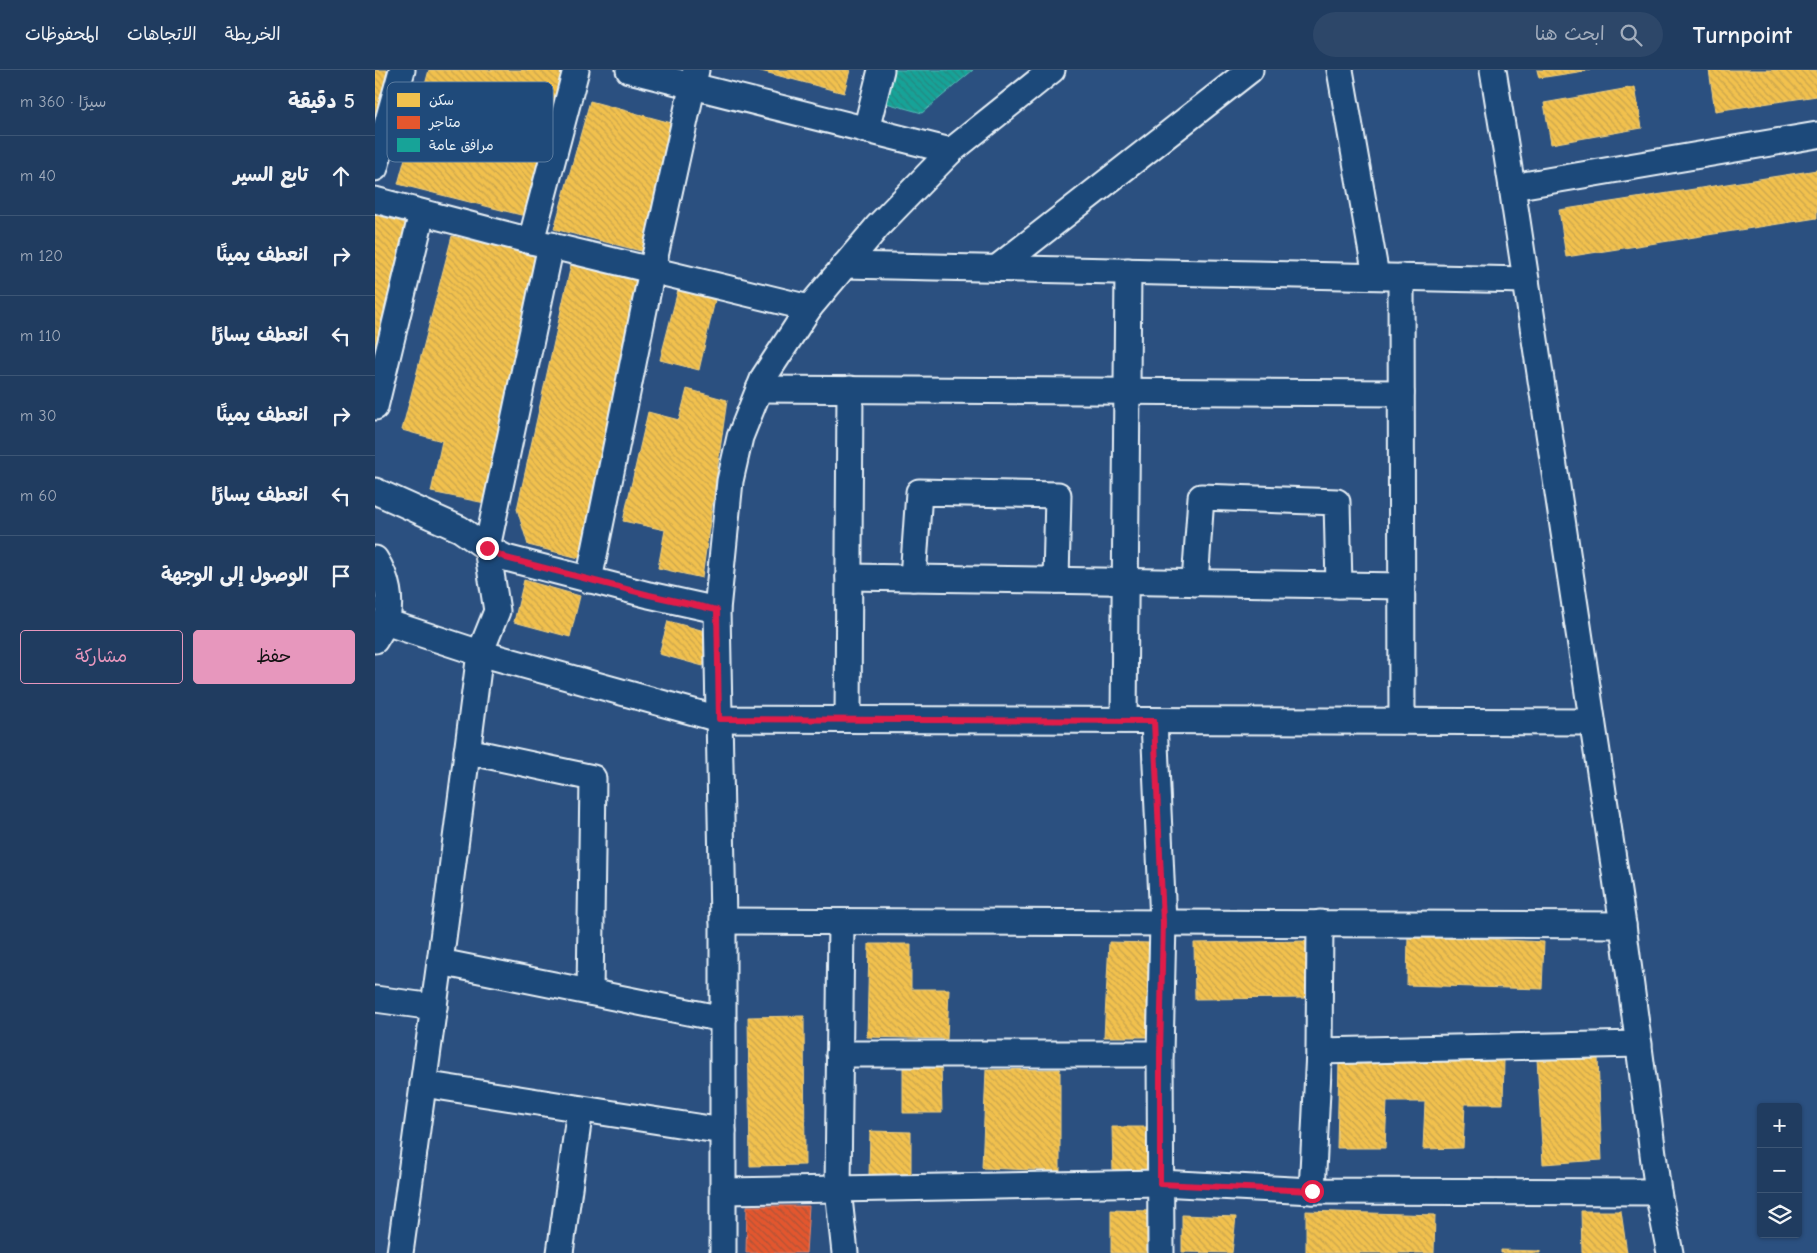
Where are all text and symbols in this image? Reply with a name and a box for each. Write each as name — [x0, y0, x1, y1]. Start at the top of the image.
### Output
search box — [1313, 12, 1663, 57]
icon: search — [1617, 21, 1645, 49]
text: Turnpoint — [1693, 21, 1792, 49]
text: ابحث هنا — [1535, 23, 1605, 45]
text: المحفوظات — [25, 24, 99, 45]
text: الاتجاهات — [127, 24, 197, 45]
text: الخريطة — [225, 24, 281, 45]
legend — [387, 82, 553, 162]
text: 5 دقيقة — [288, 89, 355, 113]
text: سكن — [429, 92, 454, 109]
text: سيرًا · 360 m — [20, 93, 106, 111]
text: متاجر — [428, 114, 461, 131]
text: مرافق عامة — [429, 137, 494, 154]
icon: ahead — [327, 162, 355, 190]
text: تابع السير — [234, 164, 308, 186]
text: 40 m — [20, 167, 56, 185]
icon: right — [327, 242, 355, 270]
text: انعطف يمينًا — [216, 244, 308, 266]
text: 120 m — [20, 247, 63, 265]
icon: left — [327, 322, 355, 350]
text: انعطف يسارًا — [211, 324, 308, 346]
text: 110 m — [20, 327, 61, 345]
icon: right — [327, 402, 355, 430]
text: انعطف يمينًا — [216, 404, 308, 426]
text: 30 m — [20, 407, 56, 425]
icon: left — [327, 482, 355, 510]
text: انعطف يسارًا — [211, 484, 308, 506]
text: 60 m — [20, 487, 57, 505]
route end — [476, 537, 499, 560]
icon: arrive — [327, 562, 355, 590]
text: الوصول إلى الوجهة — [161, 564, 308, 586]
button: مشاركة — [20, 630, 183, 684]
button: حفظ — [193, 630, 355, 684]
map controls — [1757, 1103, 1802, 1238]
button: + — [1757, 1103, 1802, 1148]
button: − — [1757, 1148, 1802, 1193]
route start — [1301, 1180, 1324, 1203]
button: layers — [1757, 1193, 1802, 1238]

